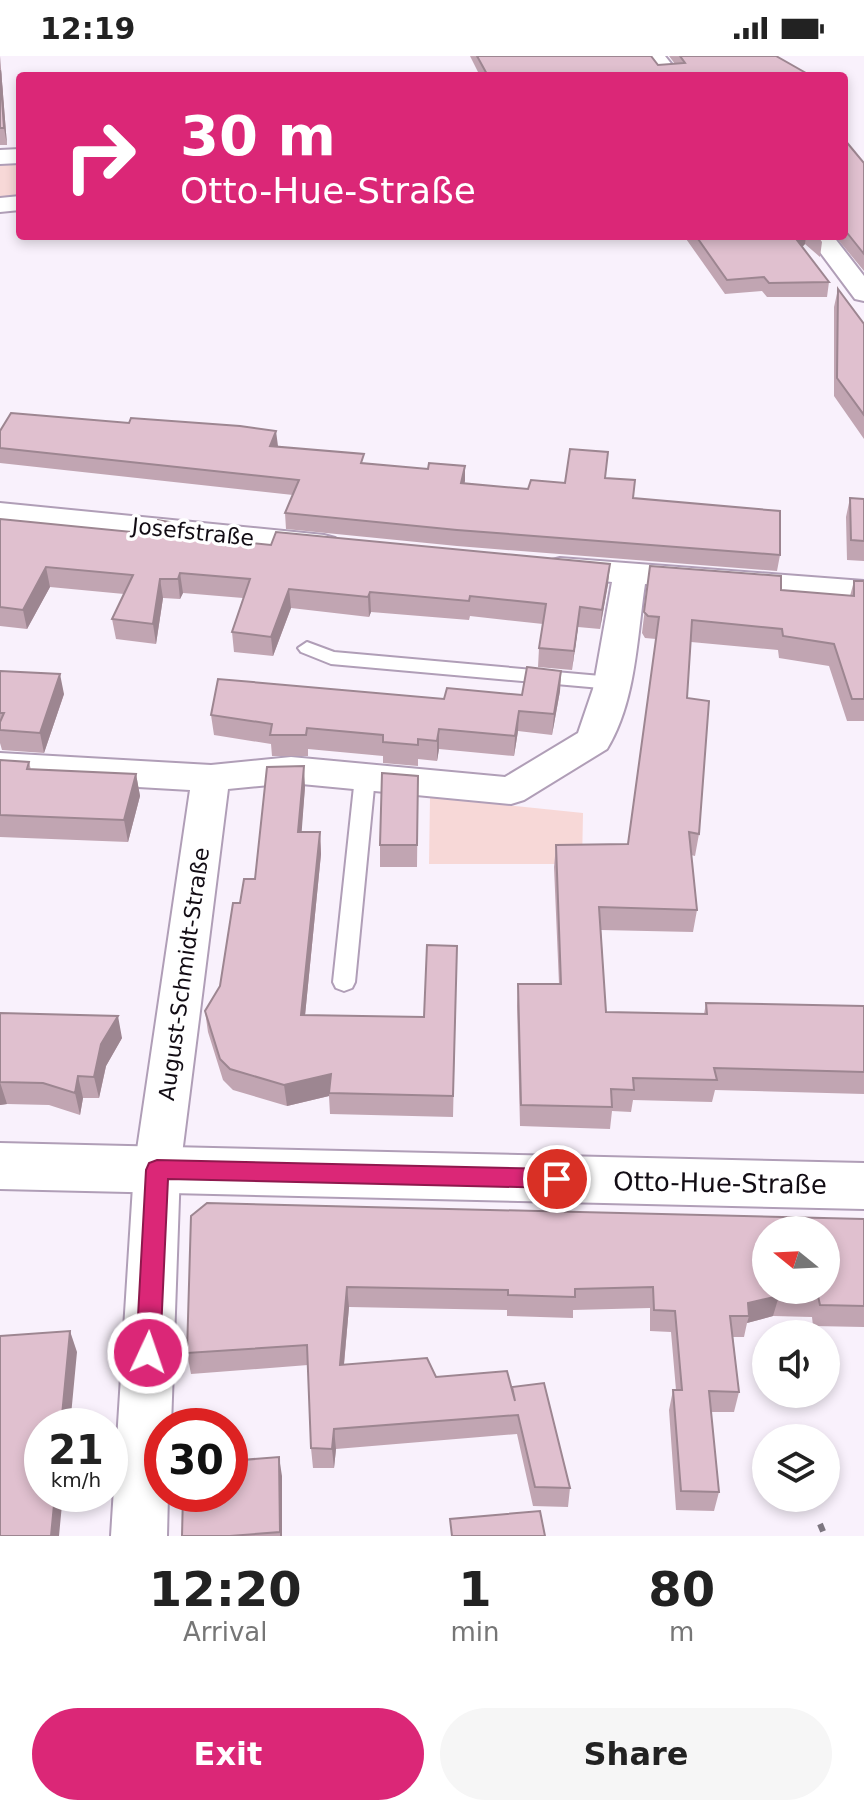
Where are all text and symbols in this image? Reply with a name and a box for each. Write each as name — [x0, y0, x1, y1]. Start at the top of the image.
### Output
text: 12:19 — [40, 11, 136, 46]
text: 30 m — [180, 103, 336, 168]
icon: right — [48, 104, 152, 208]
text: Otto-Hue-Straße — [180, 170, 476, 211]
street label: Josefstraße — [129, 513, 255, 551]
street label: August-Schmidt-Straße — [154, 846, 214, 1102]
pin — [523, 1145, 591, 1213]
icon: arrive — [535, 1157, 579, 1201]
street label: Otto-Hue-Straße — [613, 1166, 827, 1200]
north arrow — [752, 1216, 840, 1304]
map controls — [752, 1216, 840, 1512]
position arrow — [106, 1311, 190, 1395]
button: sound — [752, 1320, 840, 1408]
speed limit sign: 30 — [144, 1408, 248, 1512]
button: layers — [752, 1424, 840, 1512]
text: 21 — [48, 1427, 104, 1473]
text: km/h — [51, 1468, 101, 1492]
text: 12:20 — [149, 1561, 302, 1617]
text: 1 — [458, 1561, 492, 1617]
text: 80 — [648, 1561, 715, 1617]
text: Arrival — [183, 1617, 267, 1647]
text: min — [450, 1617, 500, 1647]
text: m — [669, 1617, 694, 1647]
button: Exit — [32, 1708, 424, 1800]
button: Share — [440, 1708, 832, 1800]

